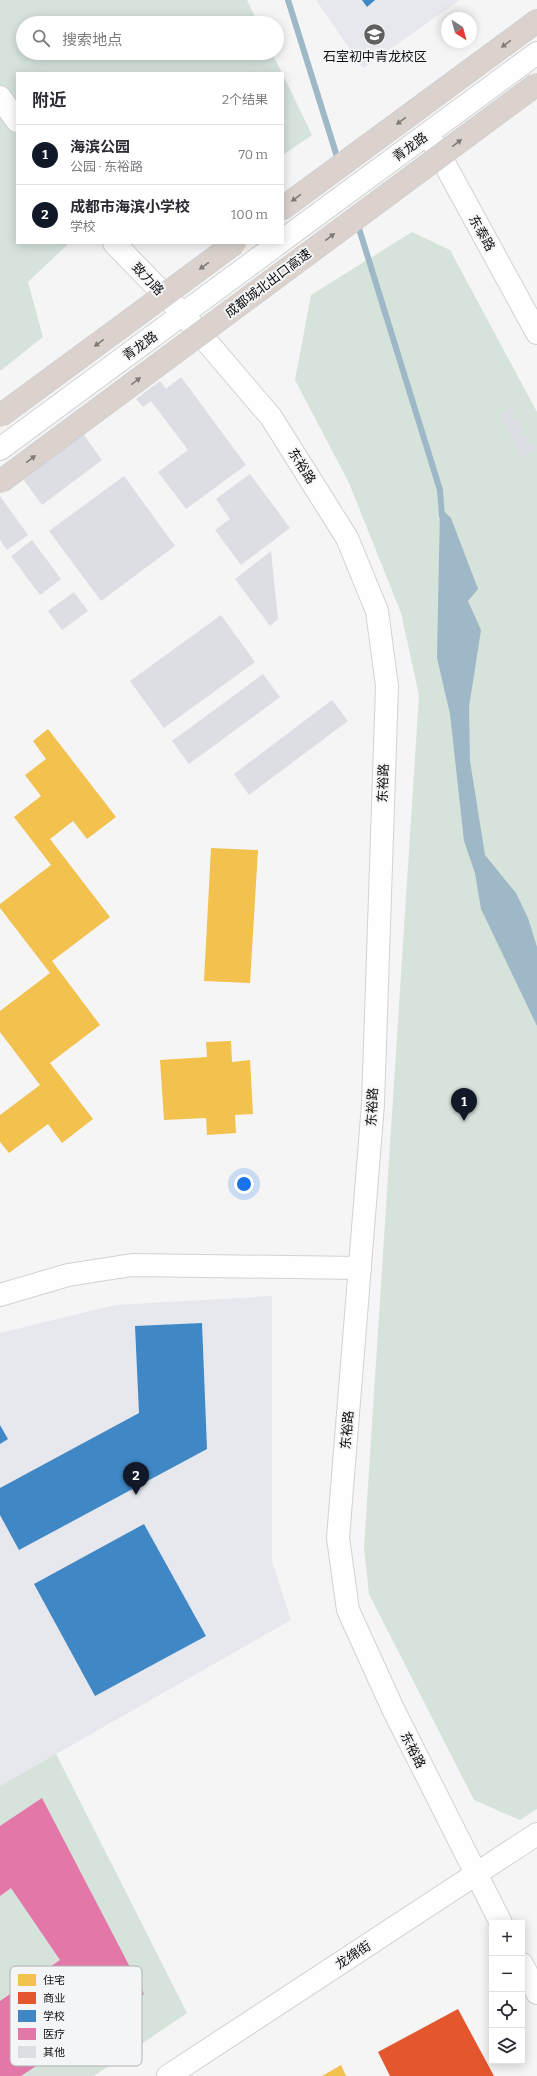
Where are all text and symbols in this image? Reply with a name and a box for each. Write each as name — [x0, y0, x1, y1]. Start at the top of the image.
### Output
north arrow — [441, 12, 477, 48]
search box — [16, 16, 284, 60]
school or university icon: 石室初中青龙校区 — [362, 21, 388, 47]
icon: search — [30, 27, 52, 49]
text: 搜索地点 — [62, 31, 122, 49]
one-way arrow — [500, 40, 511, 48]
place label: 石室初中青龙校区 — [323, 49, 427, 64]
text: 附近 — [32, 90, 66, 111]
text: 2个结果 — [222, 92, 268, 107]
one-way arrow — [395, 117, 406, 125]
street label: 青龙路 — [390, 129, 430, 165]
text: 海滨公园 — [70, 138, 130, 156]
one-way arrow — [452, 139, 463, 148]
text: 1 — [42, 147, 48, 162]
text: 70 m — [238, 147, 268, 162]
text: 公园 · 东裕路 — [70, 159, 143, 174]
one-way arrow — [291, 194, 301, 202]
text: 成都市海滨小学校 — [70, 198, 190, 216]
text: 2 — [41, 207, 49, 222]
text: 100 m — [231, 207, 268, 222]
street label: 东泰路 — [466, 212, 498, 254]
text: 学校 — [70, 219, 96, 234]
one-way arrow — [325, 233, 336, 242]
street label: 成都城北出口高速 — [222, 246, 314, 320]
street label: 致力路 — [129, 260, 167, 298]
one-way arrow — [198, 262, 209, 270]
street label: 青龙路 — [120, 328, 160, 364]
one-way arrow — [94, 339, 104, 347]
one-way arrow — [130, 377, 141, 385]
street label: 东裕路 — [285, 445, 319, 487]
one-way arrow — [26, 454, 37, 463]
street label: 东裕路 — [375, 763, 391, 803]
street label: 东裕路 — [363, 1087, 381, 1127]
pin: 1 — [451, 1088, 477, 1121]
your location — [234, 1174, 254, 1194]
street label: 东裕路 — [338, 1410, 356, 1450]
pin: 2 — [123, 1462, 149, 1495]
street label: 东裕路 — [397, 1729, 429, 1771]
map controls — [489, 1920, 525, 2064]
button: + — [489, 1920, 525, 1956]
street label: 龙绵街 — [333, 1938, 373, 1972]
button: − — [489, 1956, 525, 1992]
legend — [10, 1966, 142, 2066]
text: 住宅 — [43, 1974, 65, 1987]
text: 商业 — [43, 1992, 65, 2005]
button: locate — [489, 1992, 525, 2028]
text: 学校 — [43, 2010, 65, 2023]
text: 医疗 — [43, 2028, 65, 2041]
button: layers — [489, 2028, 525, 2064]
text: 其他 — [43, 2046, 65, 2059]

